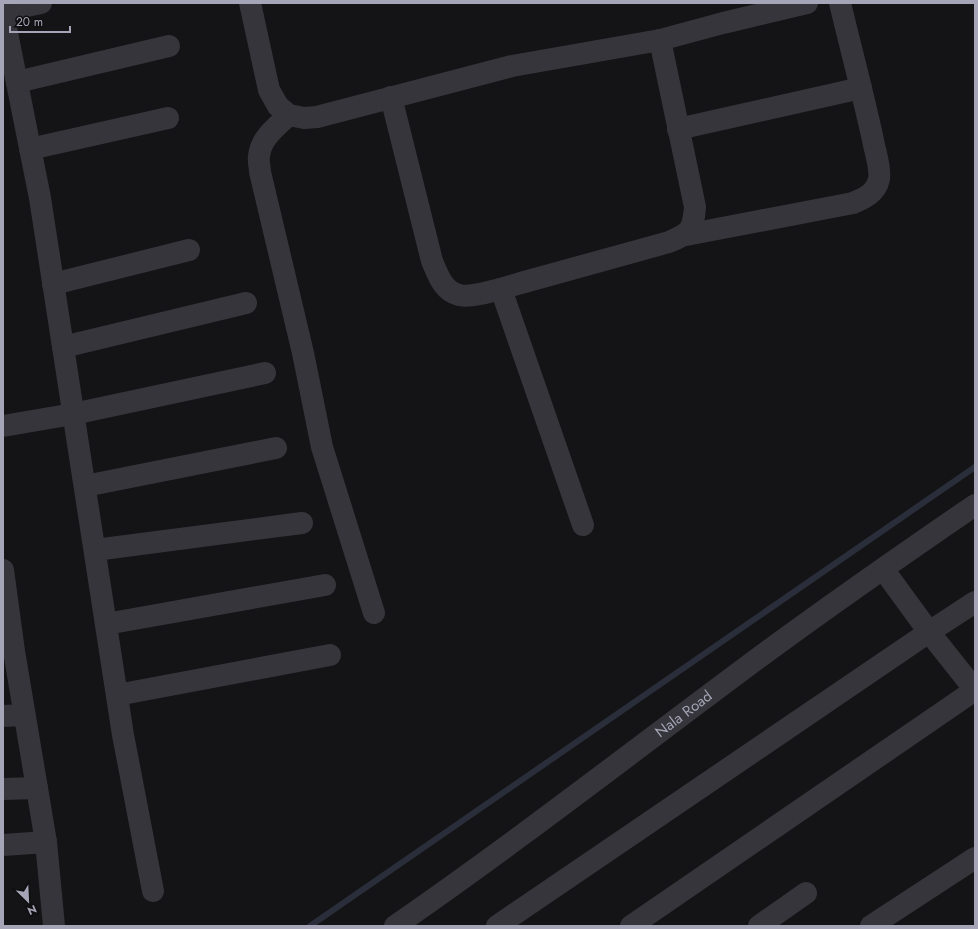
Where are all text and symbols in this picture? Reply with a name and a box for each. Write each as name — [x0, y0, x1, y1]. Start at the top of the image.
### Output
scale bar — [10, 8, 70, 34]
text: 20 m — [16, 13, 43, 31]
street label: Nala Road — [650, 685, 717, 743]
north arrow — [8, 881, 48, 921]
text: N — [25, 901, 39, 919]

